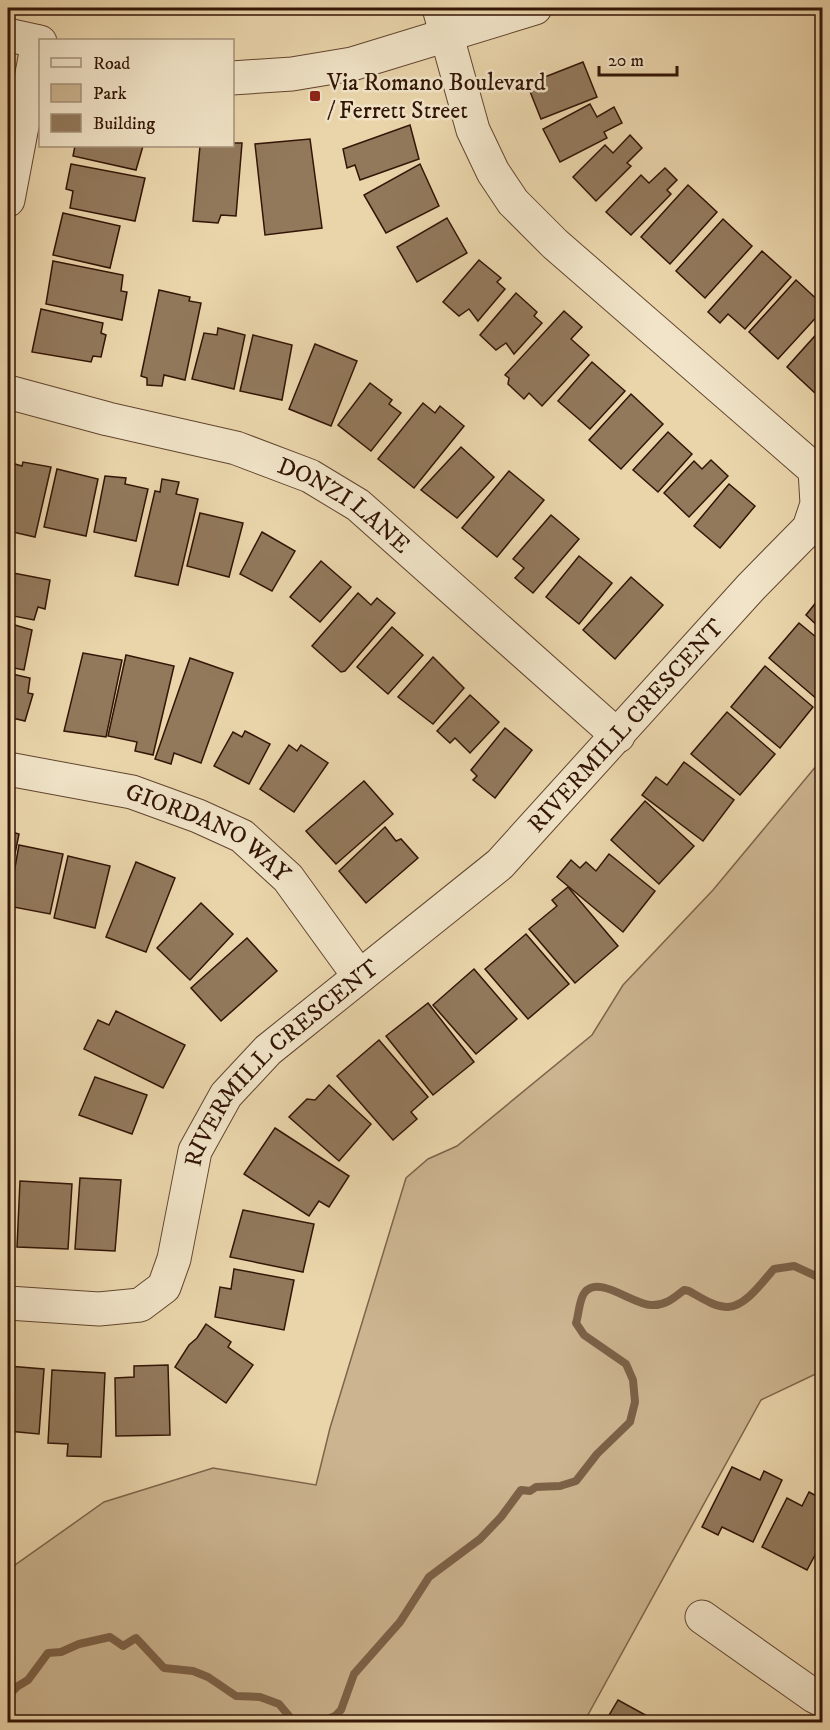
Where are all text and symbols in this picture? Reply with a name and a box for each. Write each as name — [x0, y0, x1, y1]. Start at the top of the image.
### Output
legend — [39, 39, 234, 147]
scale bar — [599, 39, 677, 77]
text: 20 m — [608, 50, 644, 72]
text: Road — [93, 53, 130, 75]
place label: Via Romano Boulevard / Ferrett Street — [326, 68, 546, 126]
text: Park — [93, 83, 127, 105]
marker: Via Romano Boulevard / Ferrett Street — [308, 89, 322, 103]
text: Building — [93, 113, 155, 135]
street label: DONZI LANE — [273, 451, 416, 560]
street label: RIVERMILL CRESCENT — [522, 613, 731, 839]
street label: GIORDANO WAY — [121, 777, 297, 889]
street label: RIVERMILL CRESCENT — [178, 953, 385, 1169]

